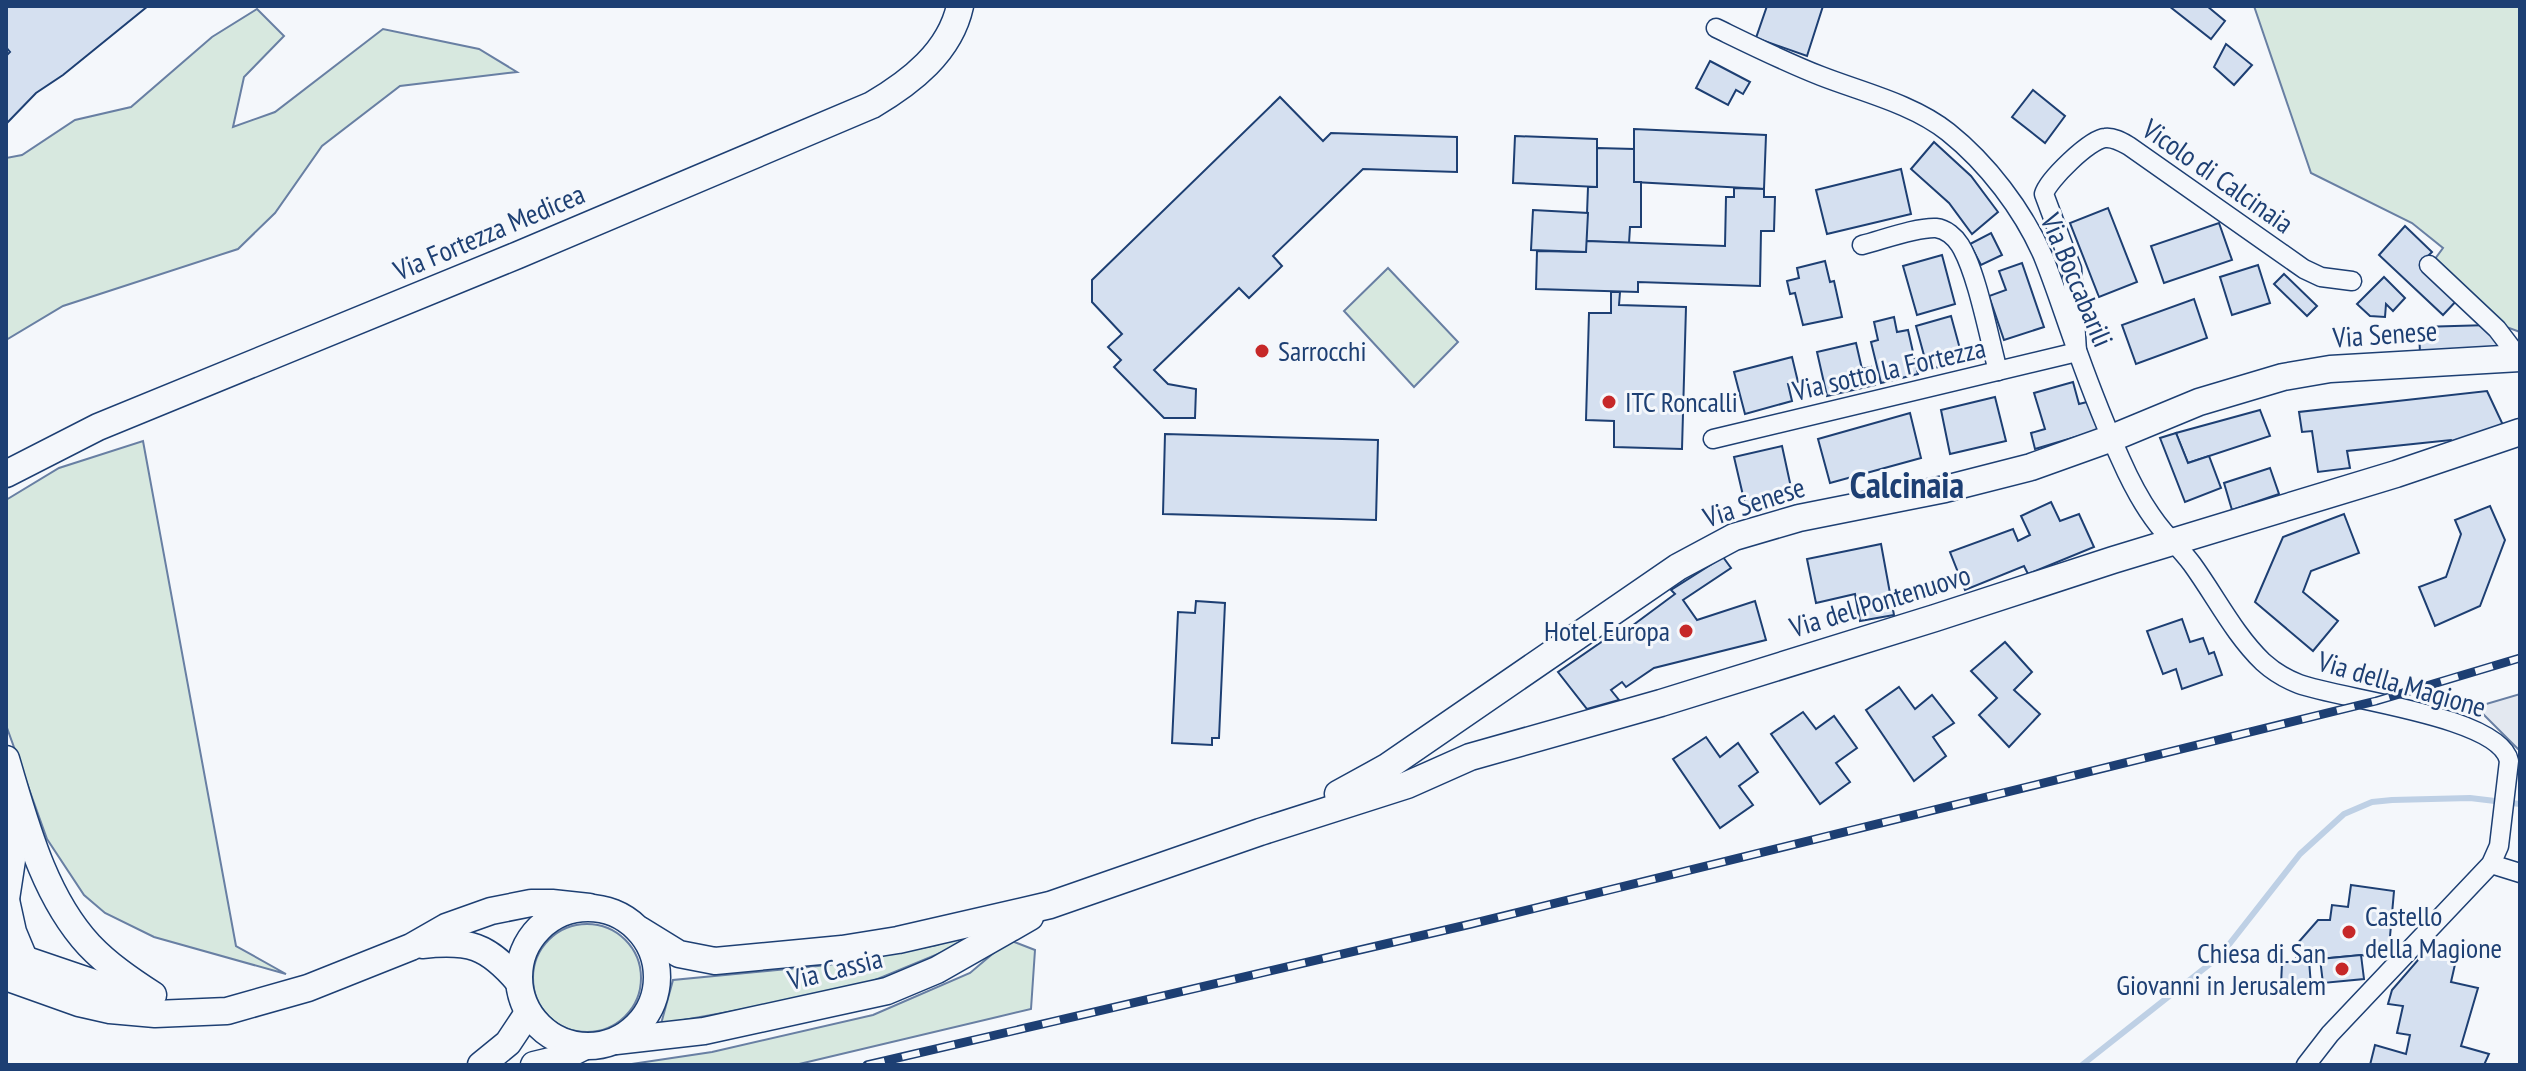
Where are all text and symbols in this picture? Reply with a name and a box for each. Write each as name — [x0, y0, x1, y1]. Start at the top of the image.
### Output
street label: Vicolo di Calcinaia — [2135, 109, 2301, 241]
street label: Via Fortezza Medicea — [387, 175, 590, 289]
street label: Via Boccabarili — [2032, 206, 2122, 352]
street label: Via Senese — [2330, 311, 2438, 356]
street label: Via sotto la Fortezza — [1788, 328, 1989, 409]
place label: Sarrocchi — [1278, 332, 1366, 369]
marker: Sarrocchi — [1253, 342, 1271, 360]
place label: ITC Roncalli — [1625, 383, 1738, 420]
marker: ITC Roncalli — [1600, 393, 1618, 411]
district label: Calcinaia — [1850, 461, 1964, 508]
street label: Via Senese — [1697, 468, 1809, 536]
street label: Via del Pontenuovo — [1784, 556, 1975, 646]
place label: Hotel Europa — [1544, 612, 1670, 649]
marker: Hotel Europa — [1677, 622, 1695, 640]
street label: Via della Magione — [2313, 642, 2490, 725]
place label: Castello della Magione — [2365, 897, 2502, 966]
marker: Castello della Magione — [2340, 923, 2358, 941]
place label: Chiesa di San Giovanni in Jerusalem — [2116, 934, 2326, 1003]
street label: Via Cassia — [783, 939, 886, 998]
marker: Chiesa di San Giovanni in Jerusalem — [2333, 960, 2351, 978]

